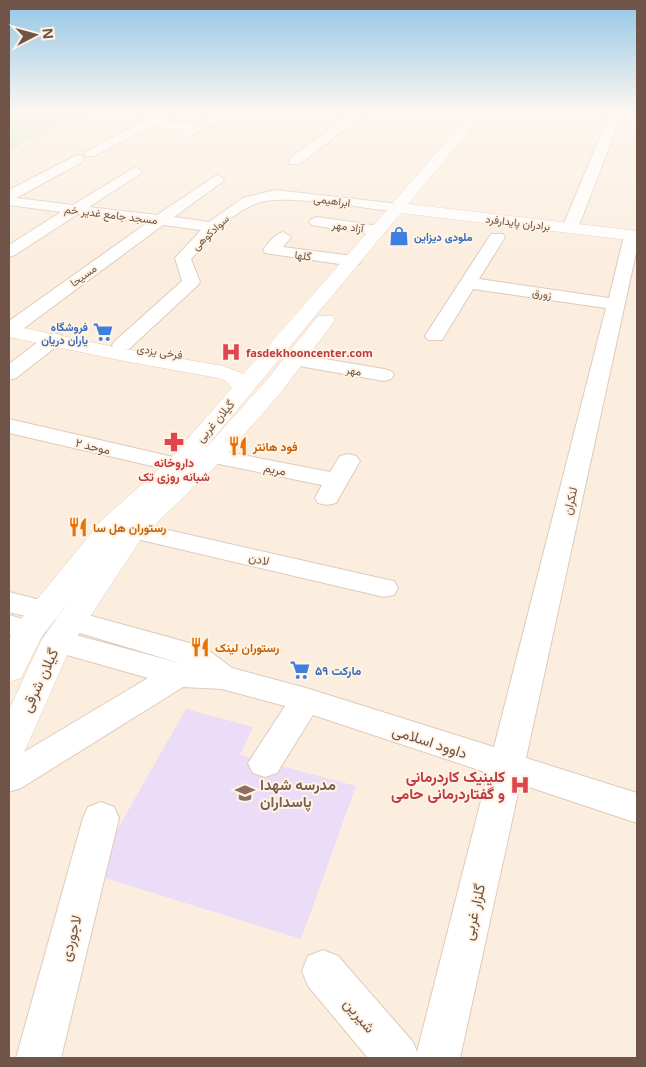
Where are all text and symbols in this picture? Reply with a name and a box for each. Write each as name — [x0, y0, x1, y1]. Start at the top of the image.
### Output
north arrow — [10, 10, 60, 60]
text: N — [38, 27, 58, 40]
street label: ابراهیمی — [313, 190, 351, 210]
street label: مسجد جامع غدیر خم — [63, 201, 159, 228]
street label: سوادکوهی — [188, 211, 232, 253]
street label: برادران پایدارفرد — [485, 211, 551, 234]
street label: آزاد مهر — [330, 216, 366, 236]
shop icon: ملودی دیزاین — [388, 225, 410, 247]
place label: ملودی دیزاین — [414, 229, 473, 244]
street label: گلها — [294, 247, 312, 263]
street label: مسیحا — [67, 260, 99, 290]
street label: زورق — [531, 284, 553, 302]
place label: فروشگاه یاران دریان — [41, 319, 88, 347]
supermarket icon: فروشگاه یاران دریان — [92, 321, 114, 343]
street label: فرخی یزدی — [136, 340, 184, 362]
hospital icon: fasdekhooncenter.com — [220, 341, 242, 363]
place label: fasdekhooncenter.com — [246, 345, 373, 360]
street label: مهر — [344, 361, 363, 379]
street label: گیلان غربی — [192, 396, 238, 446]
pharmacy icon: داروخانه شبانه روزی تک — [163, 431, 185, 453]
street label: موحد ۲ — [74, 434, 112, 458]
restaurant icon: فود هانتر — [227, 435, 249, 457]
place label: فود هانتر — [252, 438, 298, 455]
place label: داروخانه شبانه روزی تک — [138, 454, 210, 485]
street label: مریم — [262, 459, 288, 479]
street label: لنکران — [559, 485, 581, 517]
restaurant icon: رستوران هل سا — [67, 516, 89, 538]
place label: رستوران هل سا — [93, 519, 166, 536]
street label: لادن — [247, 548, 271, 570]
restaurant icon: رستوران لینک — [189, 636, 211, 658]
place label: رستوران لینک — [215, 639, 279, 656]
street label: گیلان شرقی — [15, 644, 64, 716]
supermarket icon: مارکت ۵۹ — [289, 659, 311, 681]
place label: مارکت ۵۹ — [315, 662, 362, 679]
street label: داوود اسلامی — [390, 720, 470, 763]
place label: کلینیک کاردرمانی و گفتاردرمانی حامی — [391, 766, 505, 803]
place label: مدرسه شهدا پاسداران — [260, 774, 336, 812]
hospital icon: کلینیک کاردرمانی و گفتاردرمانی حامی — [509, 774, 531, 796]
school or university icon: مدرسه شهدا پاسداران — [234, 782, 256, 804]
street label: گلزار غربی — [457, 881, 490, 942]
street label: لاجوردی — [54, 913, 87, 964]
street label: شیرین — [339, 993, 380, 1037]

